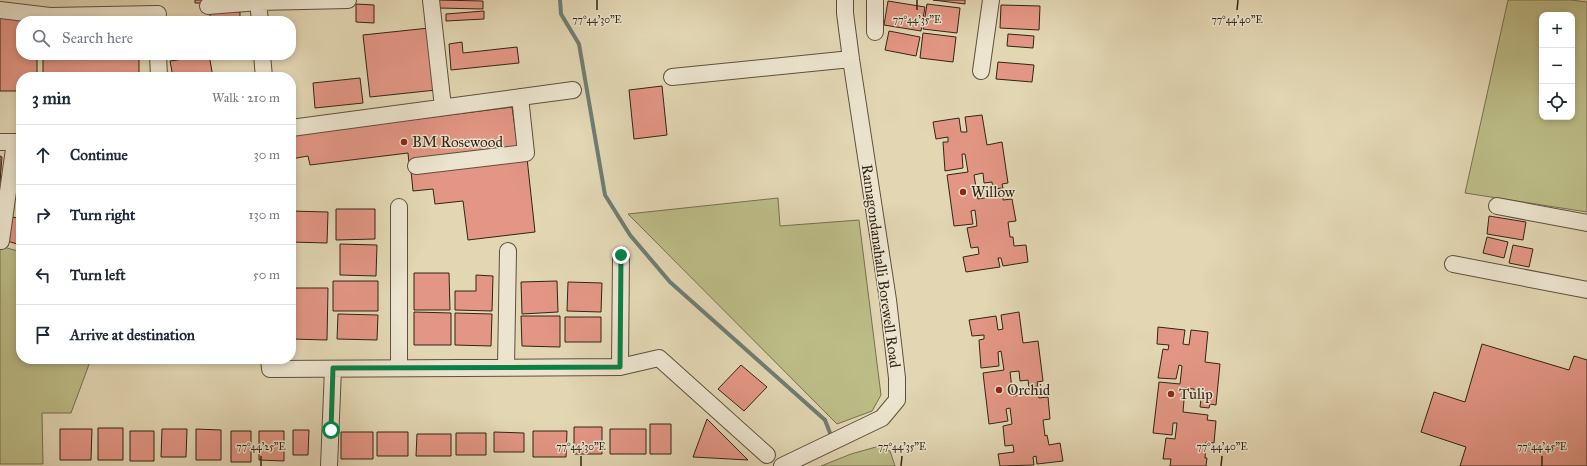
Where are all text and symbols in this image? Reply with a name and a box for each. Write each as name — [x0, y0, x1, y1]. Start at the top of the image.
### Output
map controls — [1539, 12, 1575, 120]
button: + — [1539, 12, 1575, 48]
text: 77°44'30"E — [572, 14, 622, 26]
text: 77°44'35"E — [893, 14, 941, 26]
text: 77°44'40"E — [1211, 14, 1263, 26]
search box — [16, 16, 296, 60]
icon: search — [30, 27, 52, 49]
text: Search here — [62, 29, 133, 47]
button: − — [1539, 48, 1575, 84]
button: locate — [1539, 84, 1575, 120]
text: 3 min — [32, 88, 71, 109]
text: Walk · 210 m — [212, 90, 280, 106]
place label: BM Rosewood — [412, 133, 503, 151]
marker: BM Rosewood — [399, 137, 409, 147]
icon: ahead — [32, 144, 54, 166]
text: Continue — [70, 146, 128, 164]
text: 30 m — [254, 147, 280, 163]
street label: Ramagondanahalli Borewell Road — [858, 163, 904, 370]
place label: Willow — [971, 183, 1015, 201]
marker: Willow — [958, 187, 968, 197]
icon: right — [32, 204, 54, 226]
text: Turn right — [70, 206, 135, 224]
text: 130 m — [248, 207, 280, 223]
route end — [612, 246, 630, 264]
icon: left — [32, 264, 54, 286]
text: Turn left — [70, 266, 126, 284]
text: 50 m — [253, 267, 280, 283]
icon: arrive — [32, 324, 54, 346]
text: Arrive at destination — [70, 326, 195, 344]
place label: Orchid — [1007, 381, 1051, 399]
marker: Orchid — [994, 385, 1004, 395]
place label: Tulip — [1179, 385, 1213, 403]
marker: Tulip — [1166, 389, 1176, 399]
route start — [322, 421, 340, 439]
text: 77°44'25"E — [236, 441, 286, 453]
text: 77°44'30"E — [556, 441, 606, 453]
text: 77°44'35"E — [878, 441, 926, 453]
text: 77°44'40"E — [1196, 441, 1248, 453]
text: 77°44'45"E — [1517, 441, 1567, 453]

